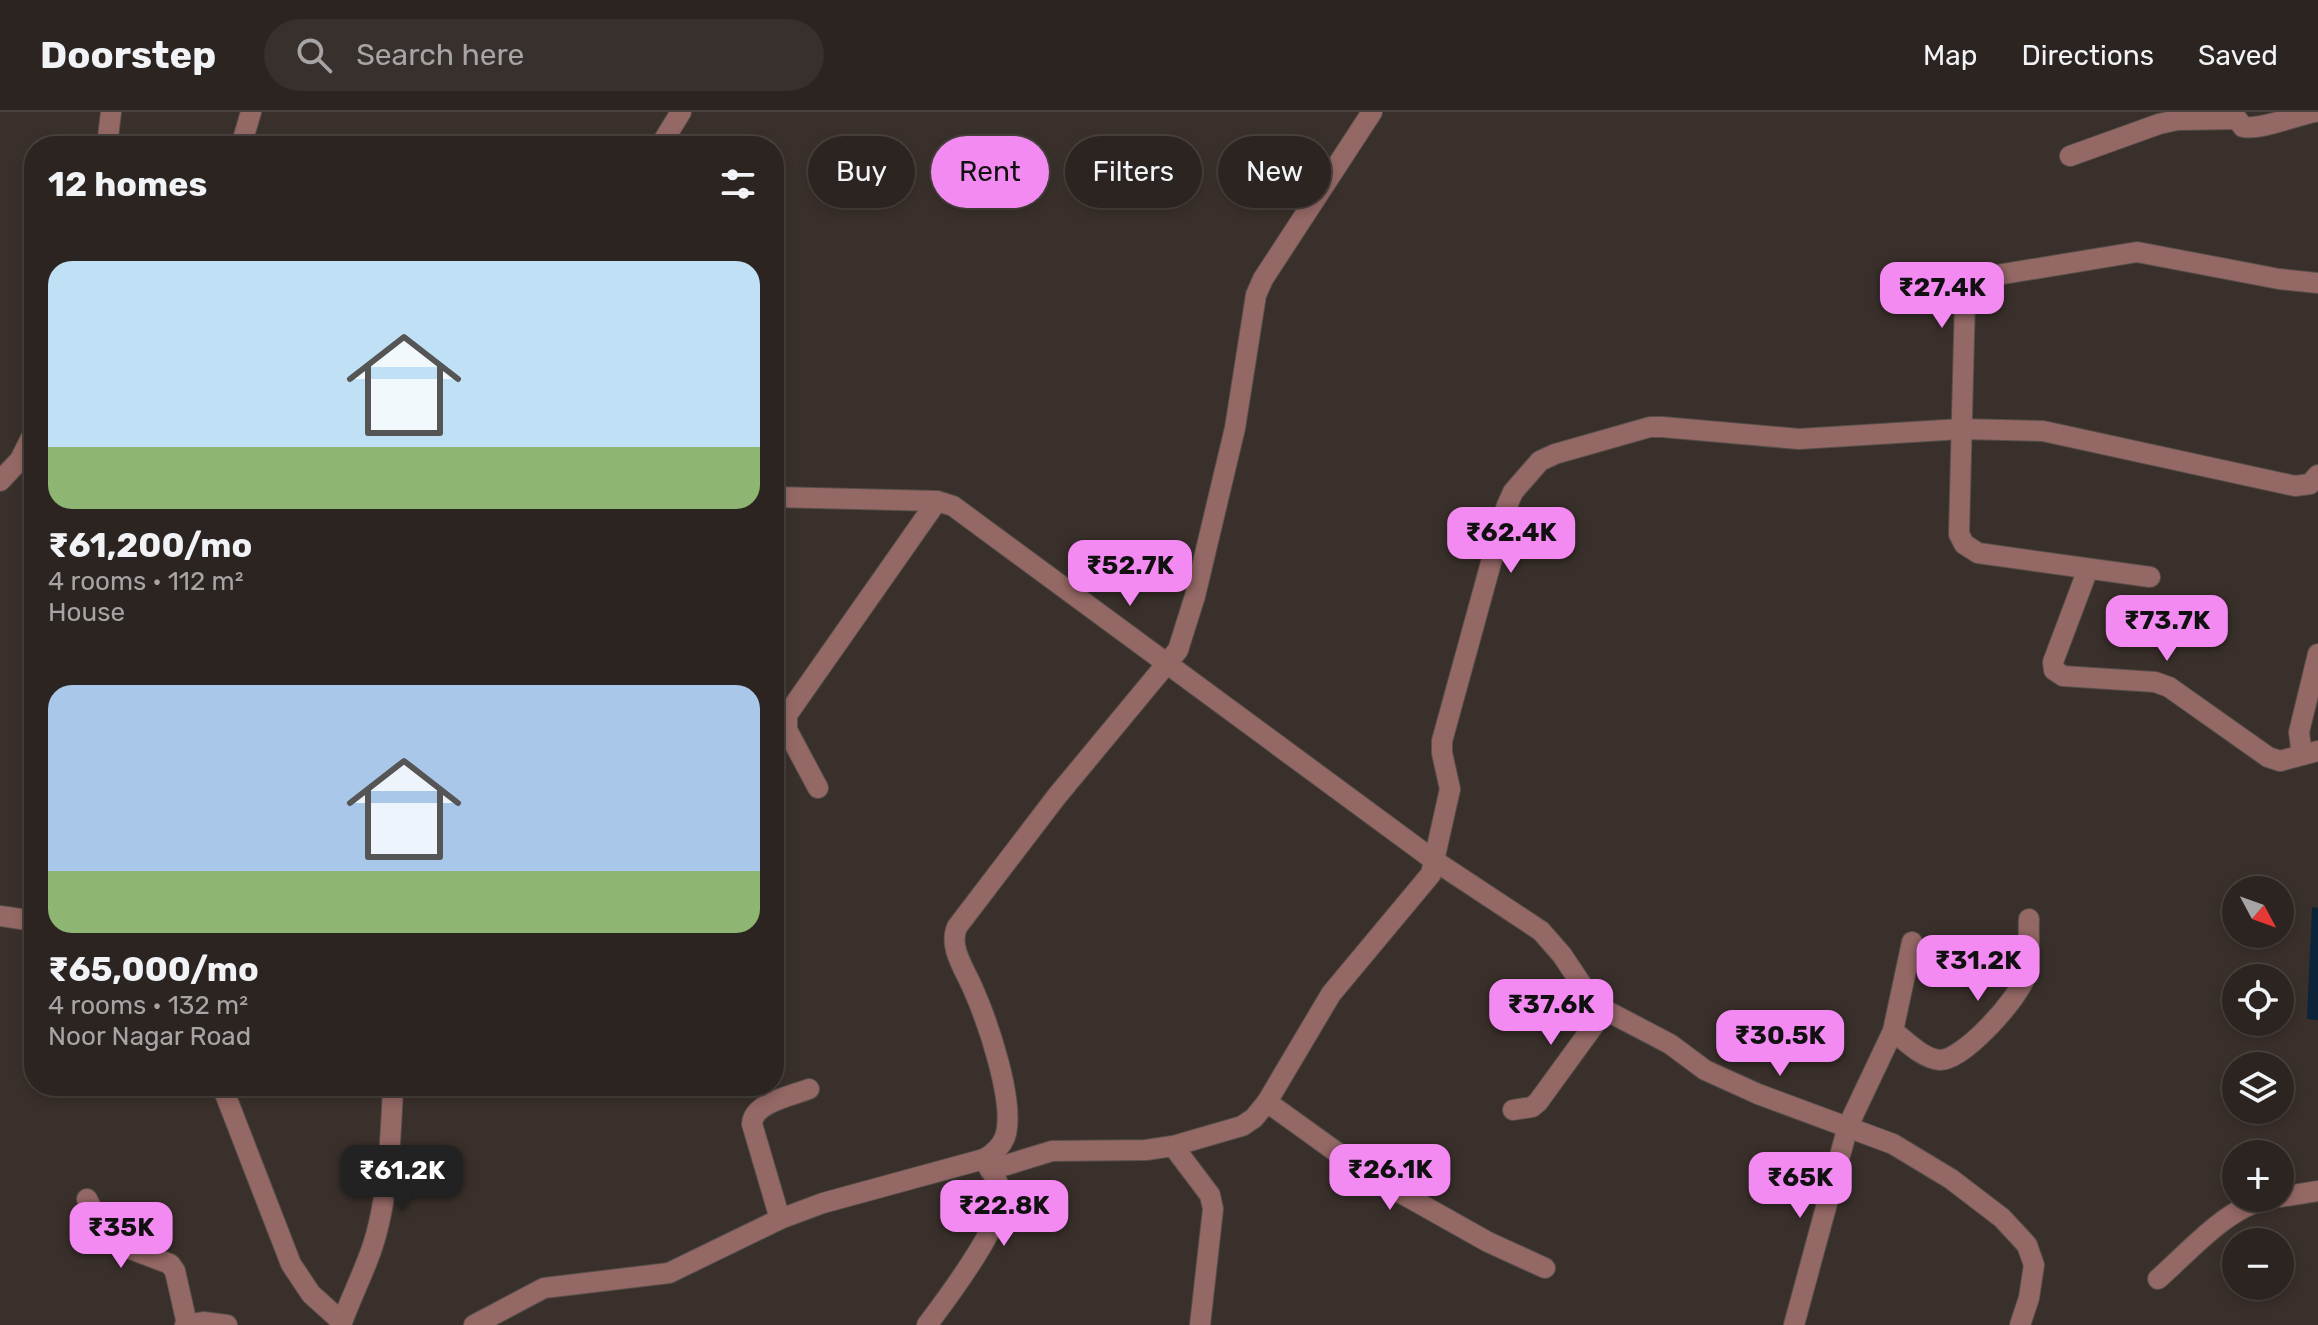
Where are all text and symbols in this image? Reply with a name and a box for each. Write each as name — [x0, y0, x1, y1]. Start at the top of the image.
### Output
search box — [264, 19, 824, 91]
text: Doorstep — [40, 32, 216, 78]
icon: search — [292, 33, 336, 77]
text: Search here — [356, 37, 524, 73]
text: Map — [1923, 39, 1977, 72]
text: Directions — [2021, 39, 2154, 72]
text: Saved — [2198, 39, 2278, 72]
chip: Buy — [808, 136, 915, 208]
chip: Rent — [931, 136, 1049, 208]
chip: Filters — [1065, 136, 1202, 208]
chip: New — [1218, 136, 1331, 208]
icon: filters — [716, 162, 760, 206]
text: 12 homes — [48, 164, 207, 205]
pin: ₹27.4K — [1877, 262, 2007, 330]
text: ₹27.4K — [1898, 272, 1986, 303]
icon: home — [332, 313, 476, 457]
pin: ₹62.4K — [1446, 507, 1576, 575]
text: ₹62.4K — [1465, 517, 1557, 548]
text: ₹61,200/mo — [48, 525, 252, 566]
pin: ₹52.7K — [1065, 540, 1195, 608]
text: ₹52.7K — [1086, 550, 1174, 581]
text: 4 rooms · 112 m² — [48, 566, 244, 597]
pin: ₹73.7K — [2102, 595, 2232, 663]
text: House — [48, 597, 125, 628]
text: ₹73.7K — [2124, 605, 2210, 636]
icon: home — [332, 737, 476, 881]
north arrow — [2222, 876, 2294, 948]
map controls — [2222, 876, 2294, 1300]
pin: ₹31.2K — [1913, 935, 2043, 1003]
text: ₹31.2K — [1935, 945, 2021, 976]
text: ₹65,000/mo — [48, 949, 259, 990]
button: locate — [2222, 964, 2294, 1036]
pin: ₹37.6K — [1486, 979, 1616, 1047]
text: ₹37.6K — [1507, 989, 1595, 1020]
text: 4 rooms · 132 m² — [48, 990, 248, 1021]
pin: ₹30.5K — [1715, 1010, 1845, 1078]
text: ₹30.5K — [1734, 1020, 1826, 1051]
text: Noor Nagar Road — [48, 1021, 251, 1052]
button: layers — [2222, 1052, 2294, 1124]
button: + — [2222, 1140, 2294, 1212]
pin: ₹26.1K — [1325, 1144, 1455, 1212]
pin: ₹61.2K — [337, 1145, 467, 1213]
pin: ₹65K — [1753, 1152, 1847, 1220]
text: ₹26.1K — [1347, 1154, 1433, 1185]
text: ₹61.2K — [359, 1155, 445, 1186]
text: ₹65K — [1767, 1162, 1833, 1193]
pin: ₹22.8K — [939, 1180, 1069, 1248]
text: ₹22.8K — [958, 1190, 1050, 1221]
pin: ₹35K — [74, 1202, 168, 1270]
text: ₹35K — [88, 1212, 154, 1243]
button: − — [2222, 1228, 2294, 1300]

